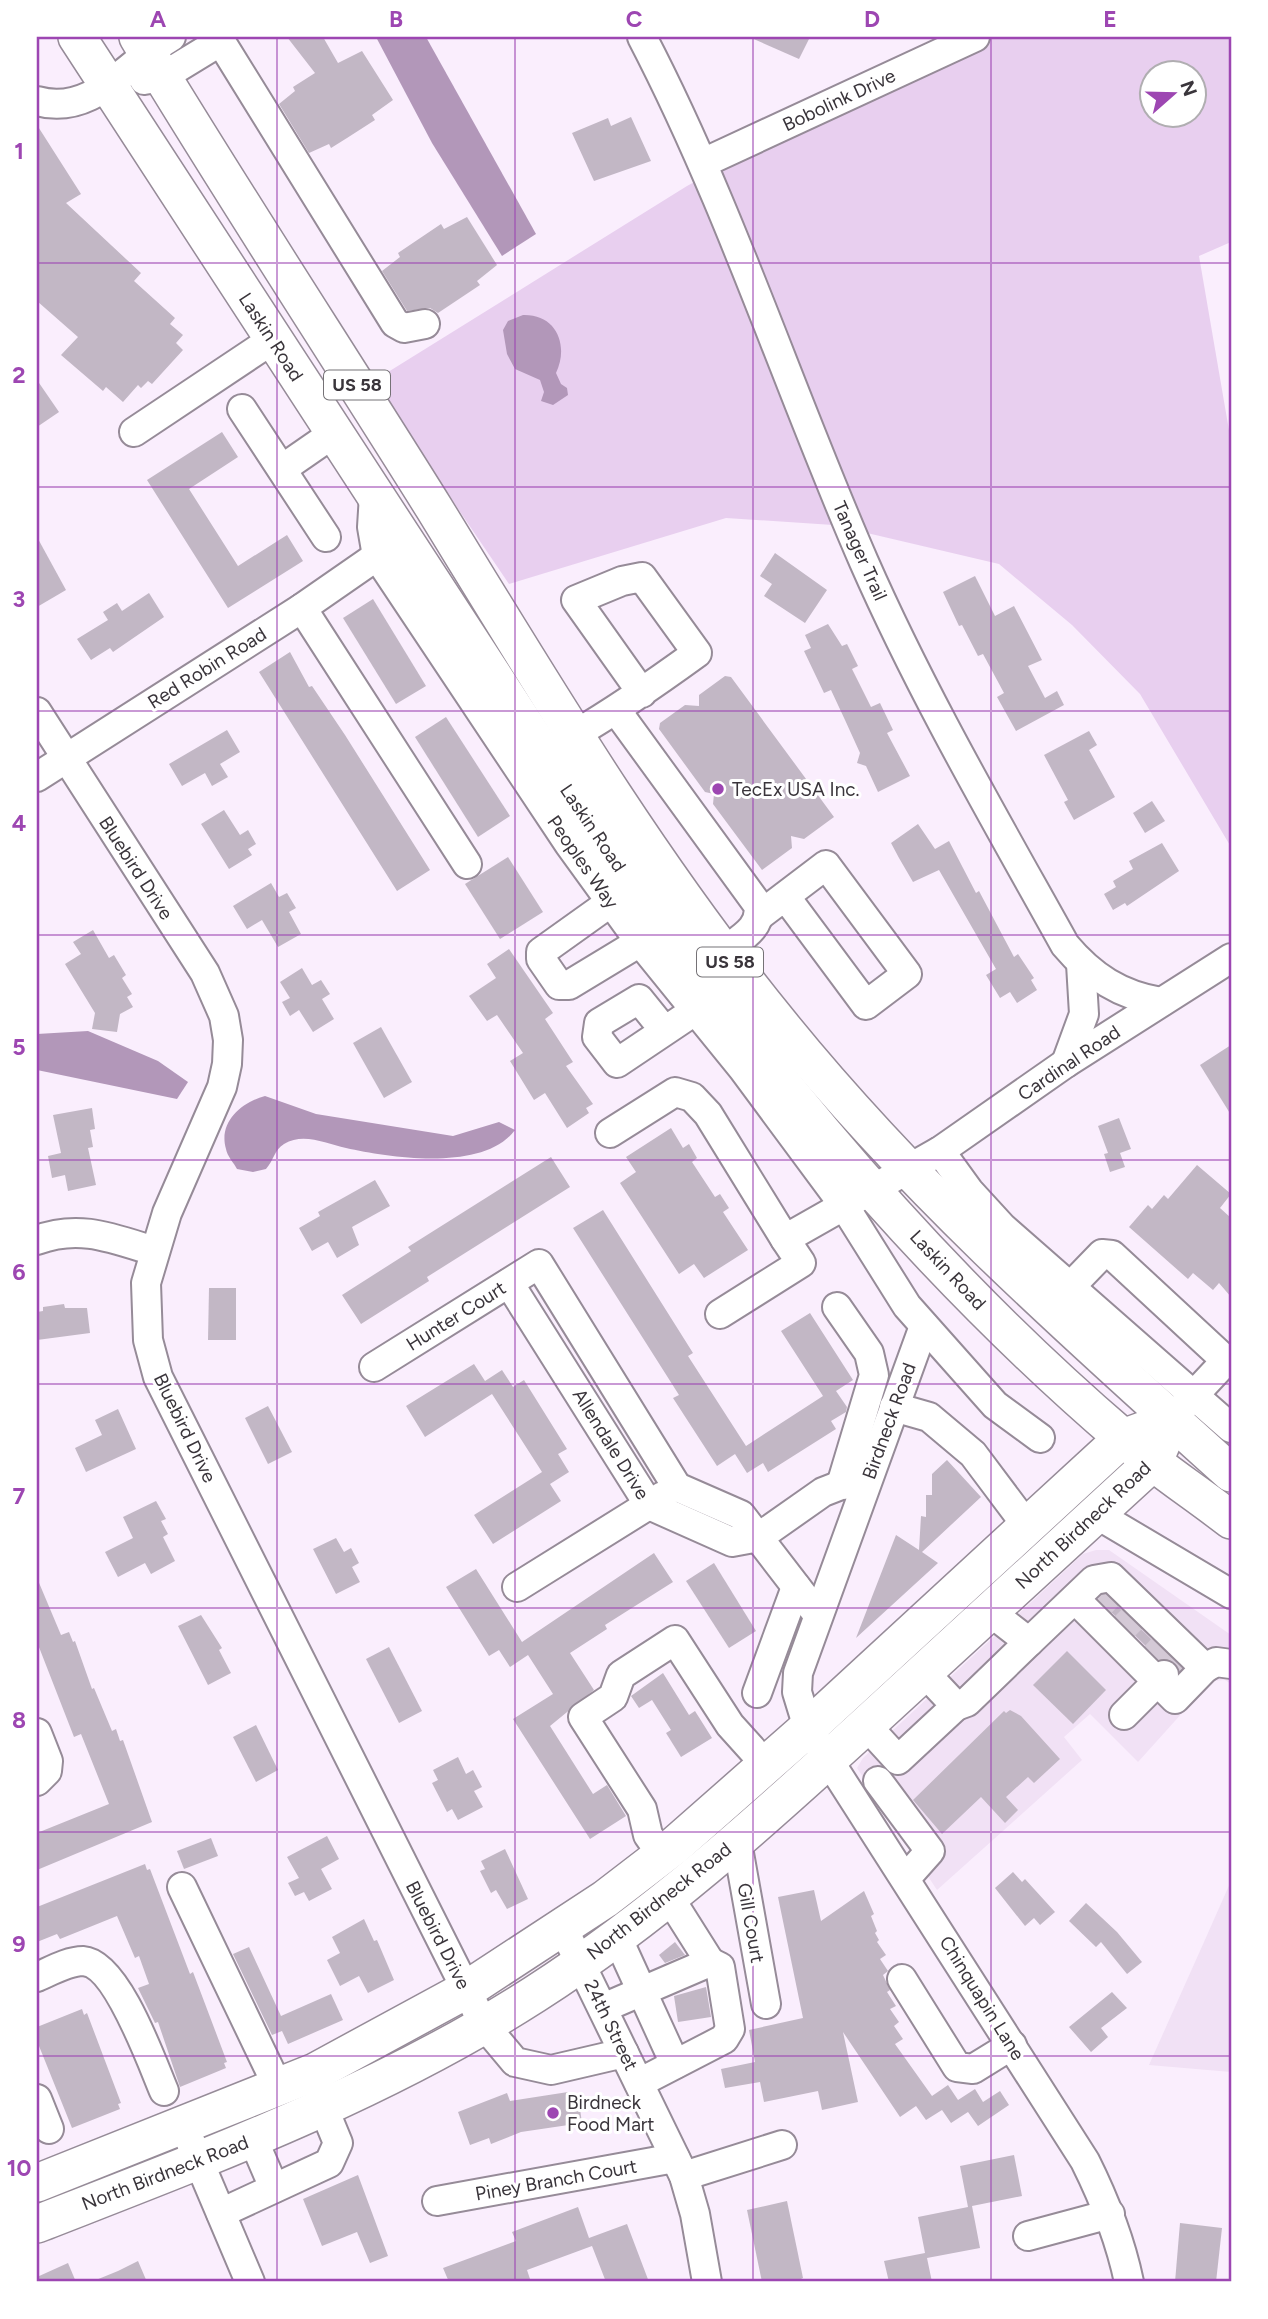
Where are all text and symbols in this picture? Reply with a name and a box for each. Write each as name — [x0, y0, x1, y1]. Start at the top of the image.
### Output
text: A — [150, 5, 167, 33]
text: B — [389, 5, 403, 33]
text: C — [626, 5, 643, 33]
text: D — [864, 5, 880, 33]
text: E — [1103, 5, 1117, 33]
north arrow — [1138, 60, 1208, 130]
street label: Bobolink Drive — [779, 64, 899, 136]
text: N — [1175, 78, 1202, 99]
text: 1 — [14, 137, 24, 165]
street label: Laskin Road — [234, 288, 308, 386]
text: 2 — [12, 361, 26, 389]
road number: US 58 — [324, 370, 390, 400]
street label: Tanager Trail — [828, 498, 892, 604]
text: 3 — [13, 585, 25, 613]
street label: Red Robin Road — [143, 622, 271, 714]
place label: TecEx USA Inc. — [732, 778, 860, 801]
street label: Laskin Road — [555, 780, 631, 876]
marker: TecEx USA Inc. — [710, 781, 726, 797]
text: 4 — [12, 809, 26, 837]
street label: Peoples Way — [542, 811, 624, 913]
street label: Bluebird Drive — [94, 812, 178, 924]
road number: US 58 — [697, 947, 763, 976]
street label: Cardinal Road — [1014, 1020, 1124, 1106]
text: 5 — [12, 1033, 26, 1061]
street label: Laskin Road — [905, 1225, 991, 1315]
text: 6 — [12, 1258, 26, 1286]
street label: Hunter Court — [402, 1276, 510, 1356]
street label: Birdneck Road — [857, 1360, 921, 1482]
street label: Bluebird Drive — [149, 1370, 221, 1486]
street label: Allendale Drive — [568, 1384, 654, 1504]
street label: North Birdneck Road — [1010, 1456, 1156, 1594]
text: 7 — [13, 1482, 26, 1510]
text: 8 — [12, 1706, 26, 1734]
street label: North Birdneck Road — [582, 1837, 736, 1965]
street label: Bluebird Drive — [401, 1877, 475, 1993]
street label: Gill Court — [733, 1881, 769, 1965]
text: 9 — [12, 1930, 26, 1958]
street label: Chinquapin Lane — [935, 1932, 1029, 2064]
street label: 24th Street — [579, 1976, 643, 2074]
place label: Birdneck Food Mart — [567, 2091, 654, 2136]
marker: Birdneck Food Mart — [545, 2105, 561, 2121]
street label: North Birdneck Road — [78, 2131, 252, 2215]
text: 10 — [7, 2154, 31, 2182]
street label: Piney Branch Court — [473, 2154, 639, 2206]

